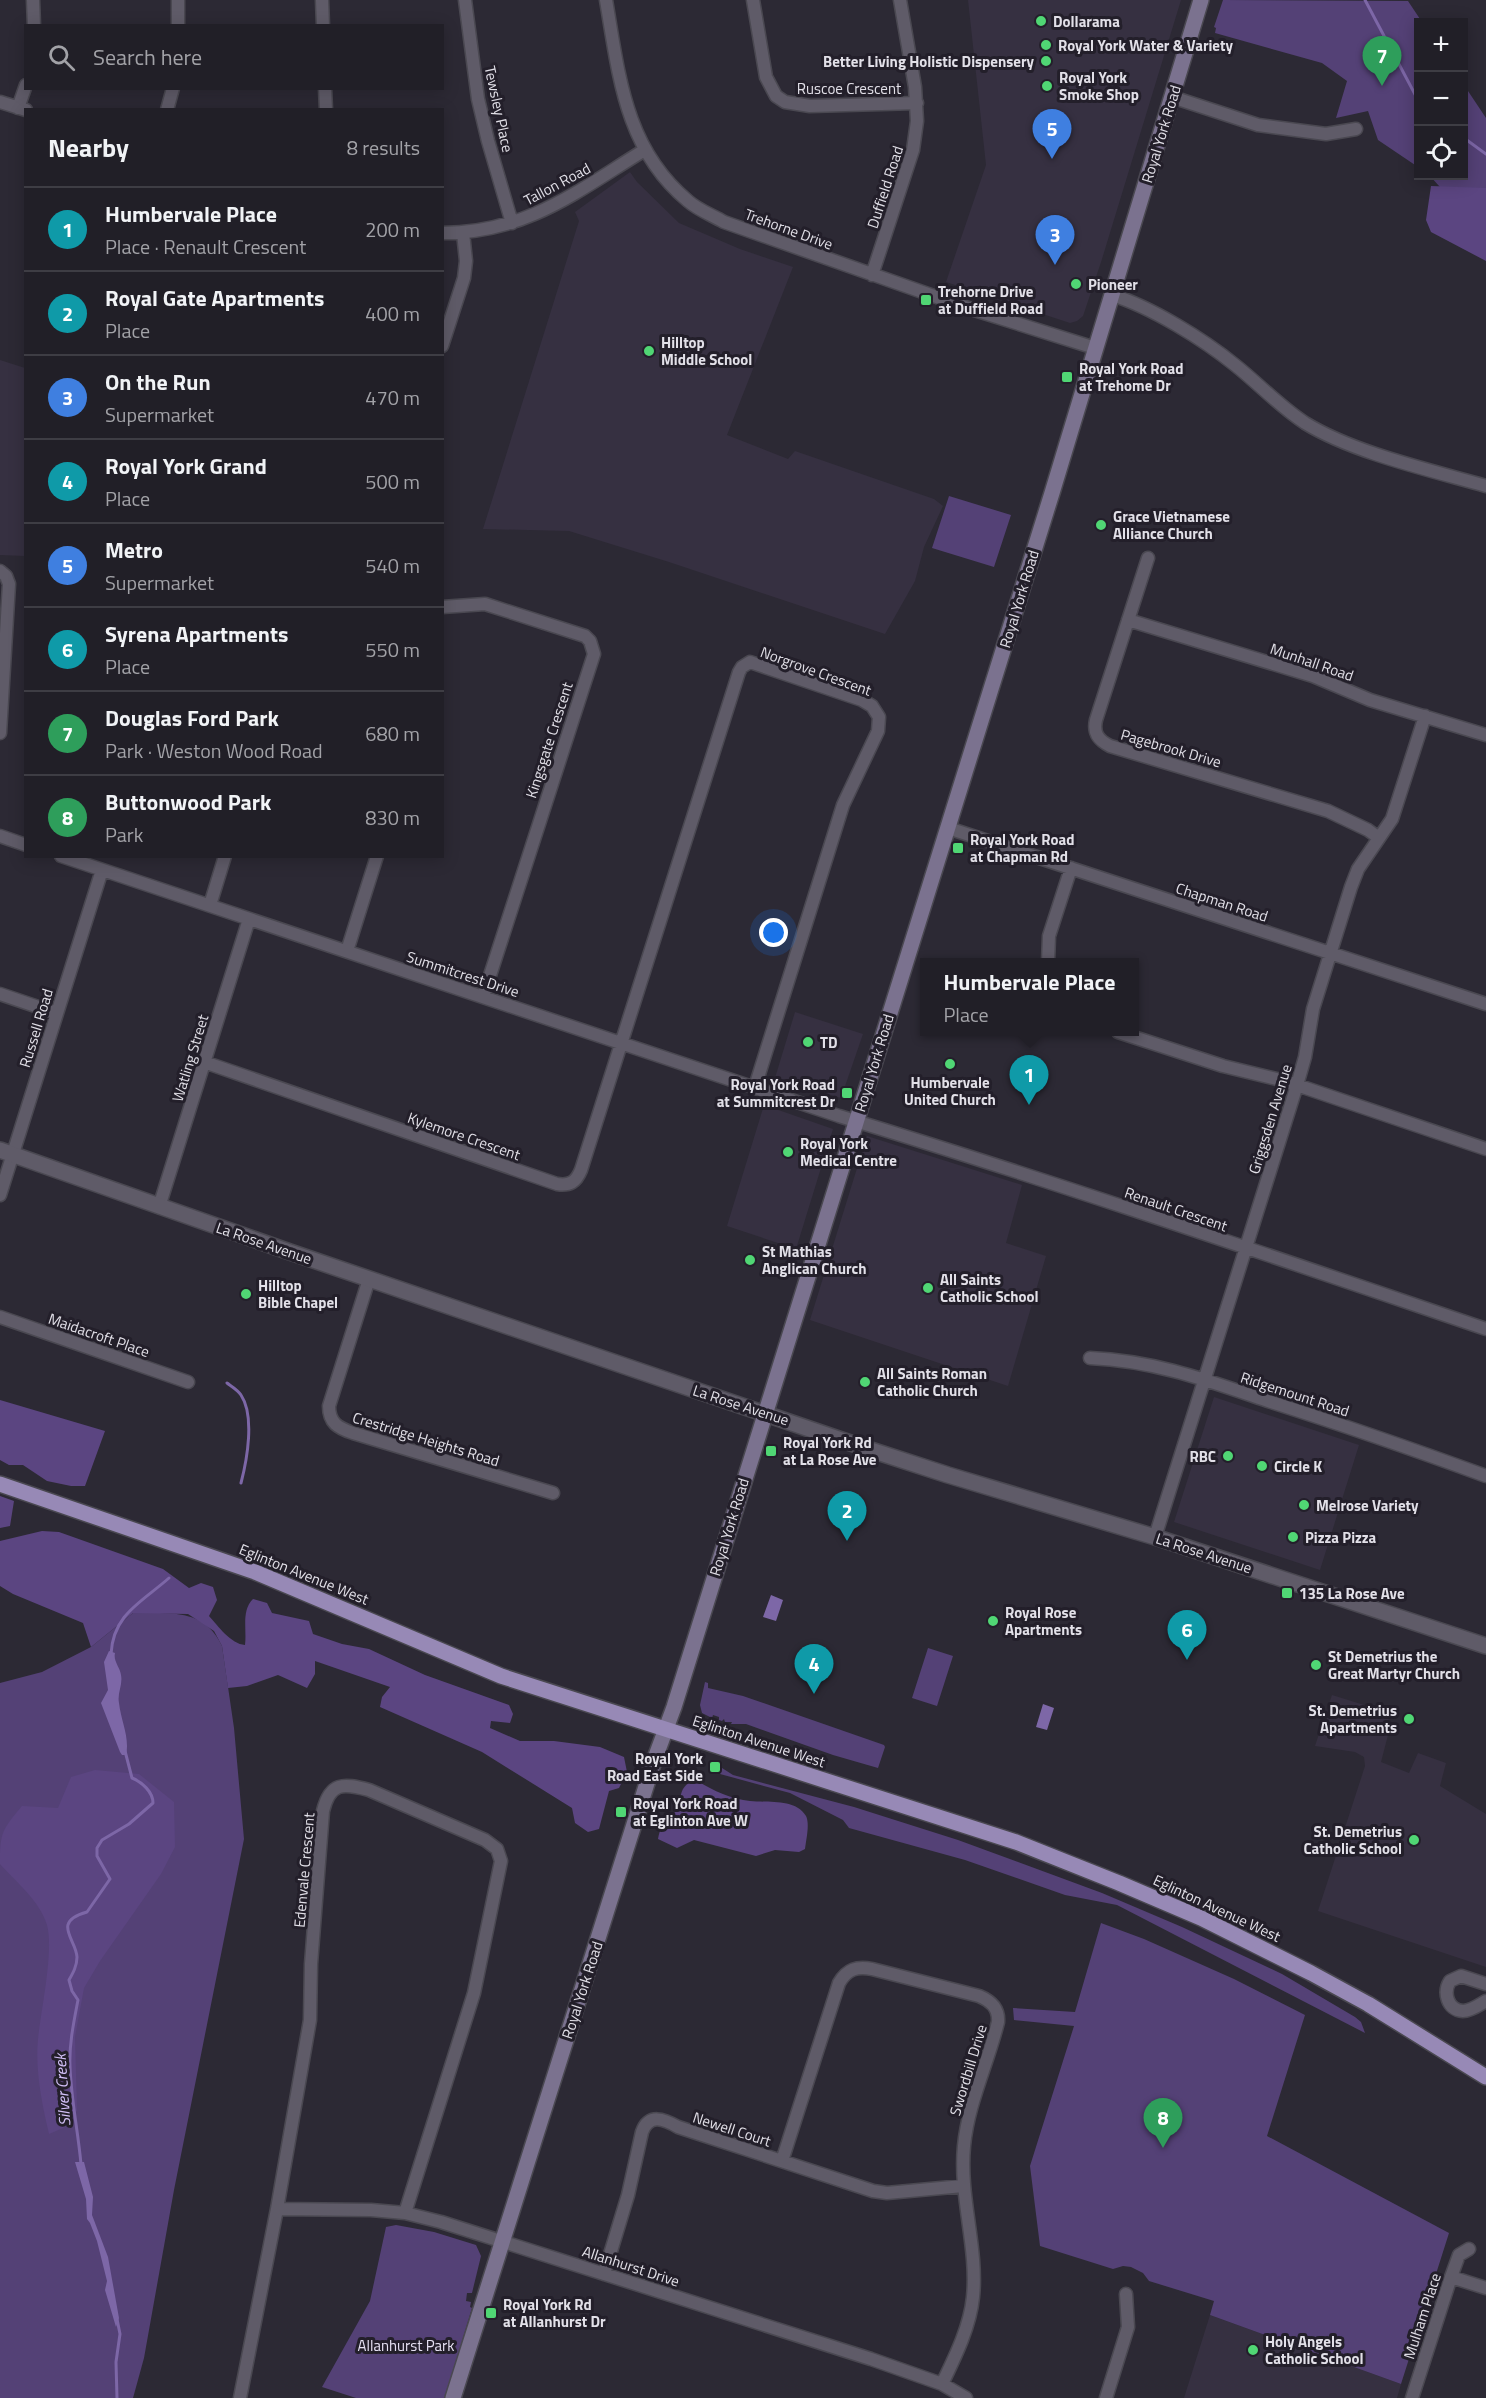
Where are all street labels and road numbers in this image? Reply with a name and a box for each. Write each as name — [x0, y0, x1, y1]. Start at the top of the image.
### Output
street label: Tewsley Place — [479, 64, 519, 154]
street label: Ruscoe Crescent — [797, 77, 902, 100]
street label: Royal York Road — [1135, 82, 1187, 186]
street label: Duffield Road — [861, 143, 909, 231]
street label: Tallon Road — [519, 157, 595, 211]
street label: Trehorne Drive — [742, 202, 836, 256]
street label: Royal York Road — [993, 547, 1045, 651]
street label: Munhall Road — [1267, 637, 1357, 687]
street label: Norgrove Crescent — [757, 640, 875, 702]
street label: Kingsgate Crescent — [519, 678, 579, 801]
street label: Pagebrook Drive — [1118, 723, 1224, 773]
street label: Chapman Road — [1173, 876, 1271, 928]
street label: Summitcrest Drive — [404, 945, 522, 1003]
street label: Russell Road — [13, 986, 59, 1070]
street label: Watling Street — [166, 1011, 214, 1105]
street label: Royal York Road — [848, 1011, 900, 1115]
street label: Griggsden Avenue — [1242, 1061, 1298, 1177]
street label: Kylemore Crescent — [405, 1106, 524, 1166]
street label: Renault Crescent — [1122, 1181, 1231, 1238]
street label: La Rose Avenue — [213, 1216, 315, 1270]
street label: Maidacroft Place — [45, 1307, 153, 1363]
street label: Ridgemount Road — [1238, 1366, 1352, 1422]
street label: La Rose Avenue — [690, 1379, 792, 1431]
street label: Crestridge Heights Road — [350, 1406, 502, 1472]
street label: Royal York Road — [703, 1475, 755, 1579]
street label: La Rose Avenue — [1153, 1527, 1255, 1579]
street label: Eglinton Avenue West — [236, 1537, 373, 1611]
street label: Eglinton Avenue West — [690, 1709, 829, 1774]
street label: Edenvale Crescent — [288, 1811, 321, 1929]
street label: Eglinton Avenue West — [1150, 1868, 1285, 1948]
street label: Royal York Road — [555, 1938, 609, 2042]
street label: Swordbill Drive — [943, 2021, 993, 2119]
street label: Newell Court — [690, 2106, 775, 2153]
street label: Allanhurst Drive — [579, 2239, 683, 2293]
street label: Mulham Place — [1397, 2270, 1447, 2362]

